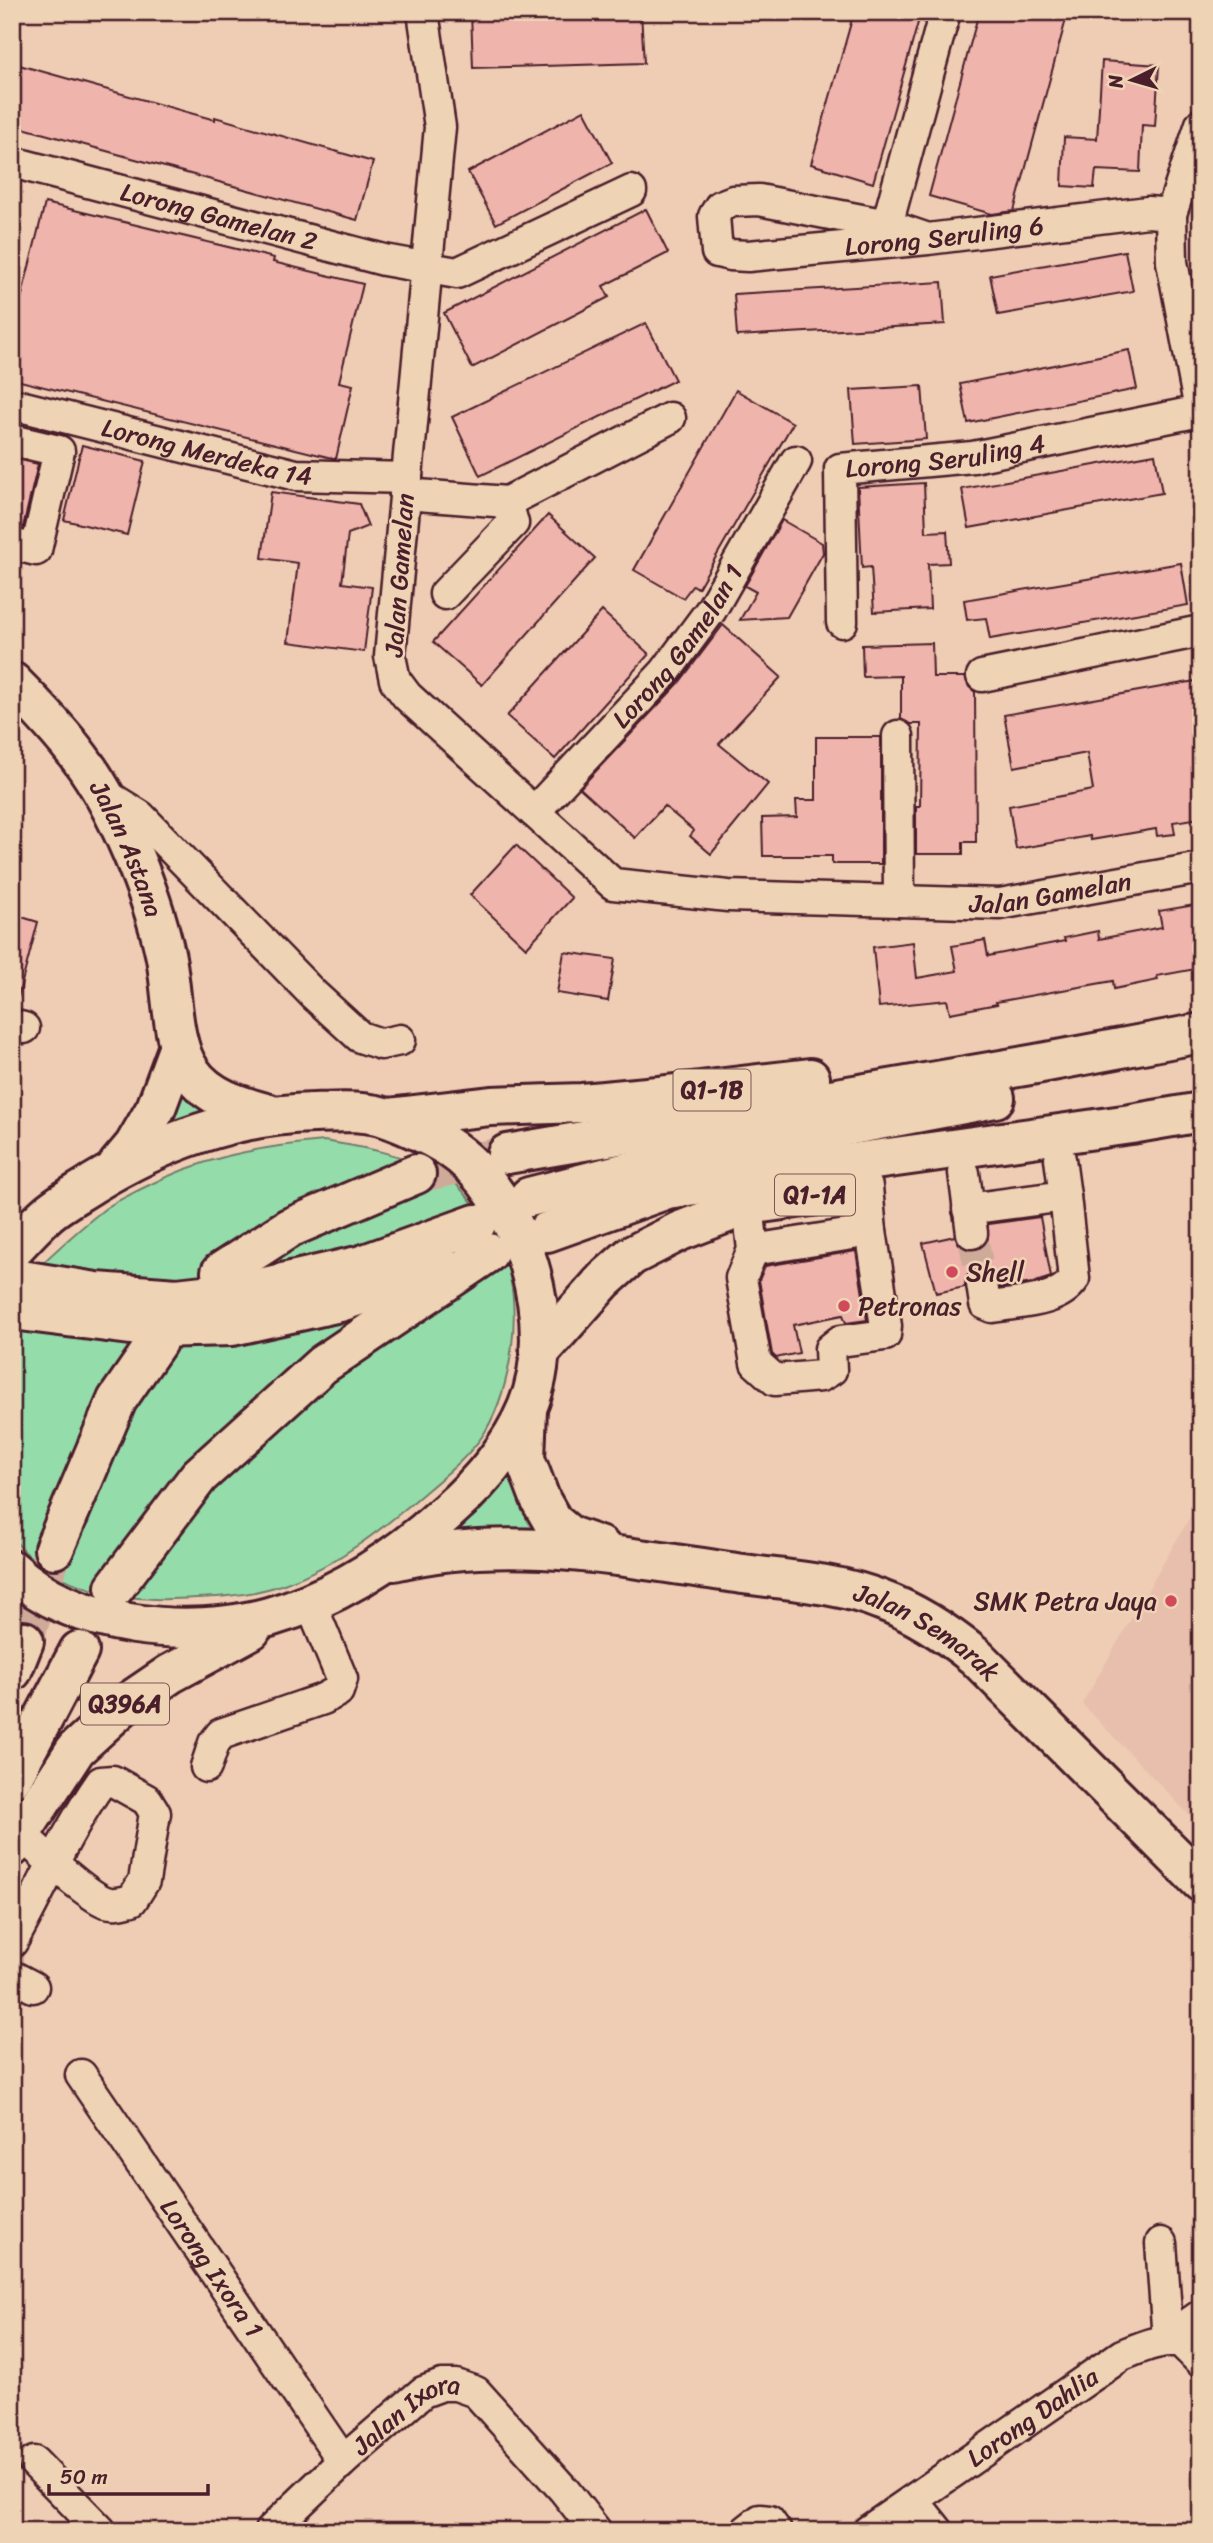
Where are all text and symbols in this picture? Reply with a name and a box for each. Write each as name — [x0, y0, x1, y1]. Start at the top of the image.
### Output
north arrow — [1098, 46, 1168, 116]
text: N — [1098, 73, 1133, 90]
street label: Lorong Gamelan 2 — [115, 169, 322, 264]
street label: Lorong Seruling 6 — [843, 202, 1046, 270]
street label: Lorong Merdeka 14 — [97, 404, 313, 498]
street label: Lorong Seruling 4 — [843, 420, 1049, 491]
street label: Jalan Gamelan — [370, 492, 428, 659]
street label: Lorong Gamelan 1 — [600, 555, 756, 739]
street label: Jalan Astana — [76, 770, 177, 923]
street label: Jalan Gamelan — [968, 858, 1135, 927]
road number: Q1-1B — [674, 1070, 750, 1110]
road number: Q1-1A — [775, 1175, 855, 1216]
place label: Shell — [966, 1249, 1025, 1295]
marker: Shell — [944, 1264, 960, 1280]
place label: Petronas — [858, 1283, 963, 1329]
marker: Petronas — [836, 1298, 852, 1314]
street label: Jalan Semarak — [848, 1569, 1012, 1693]
place label: SMK Petra Jaya — [973, 1578, 1157, 1624]
marker: SMK Petra Jaya — [1163, 1593, 1179, 1609]
road number: Q396A — [81, 1684, 169, 1724]
street label: Lorong Ixora 1 — [148, 2188, 276, 2347]
street label: Lorong Dahlia — [956, 2354, 1109, 2480]
street label: Jalan Ixora — [340, 2361, 460, 2468]
scale bar — [49, 2452, 208, 2496]
text: 50 m — [60, 2458, 108, 2496]

